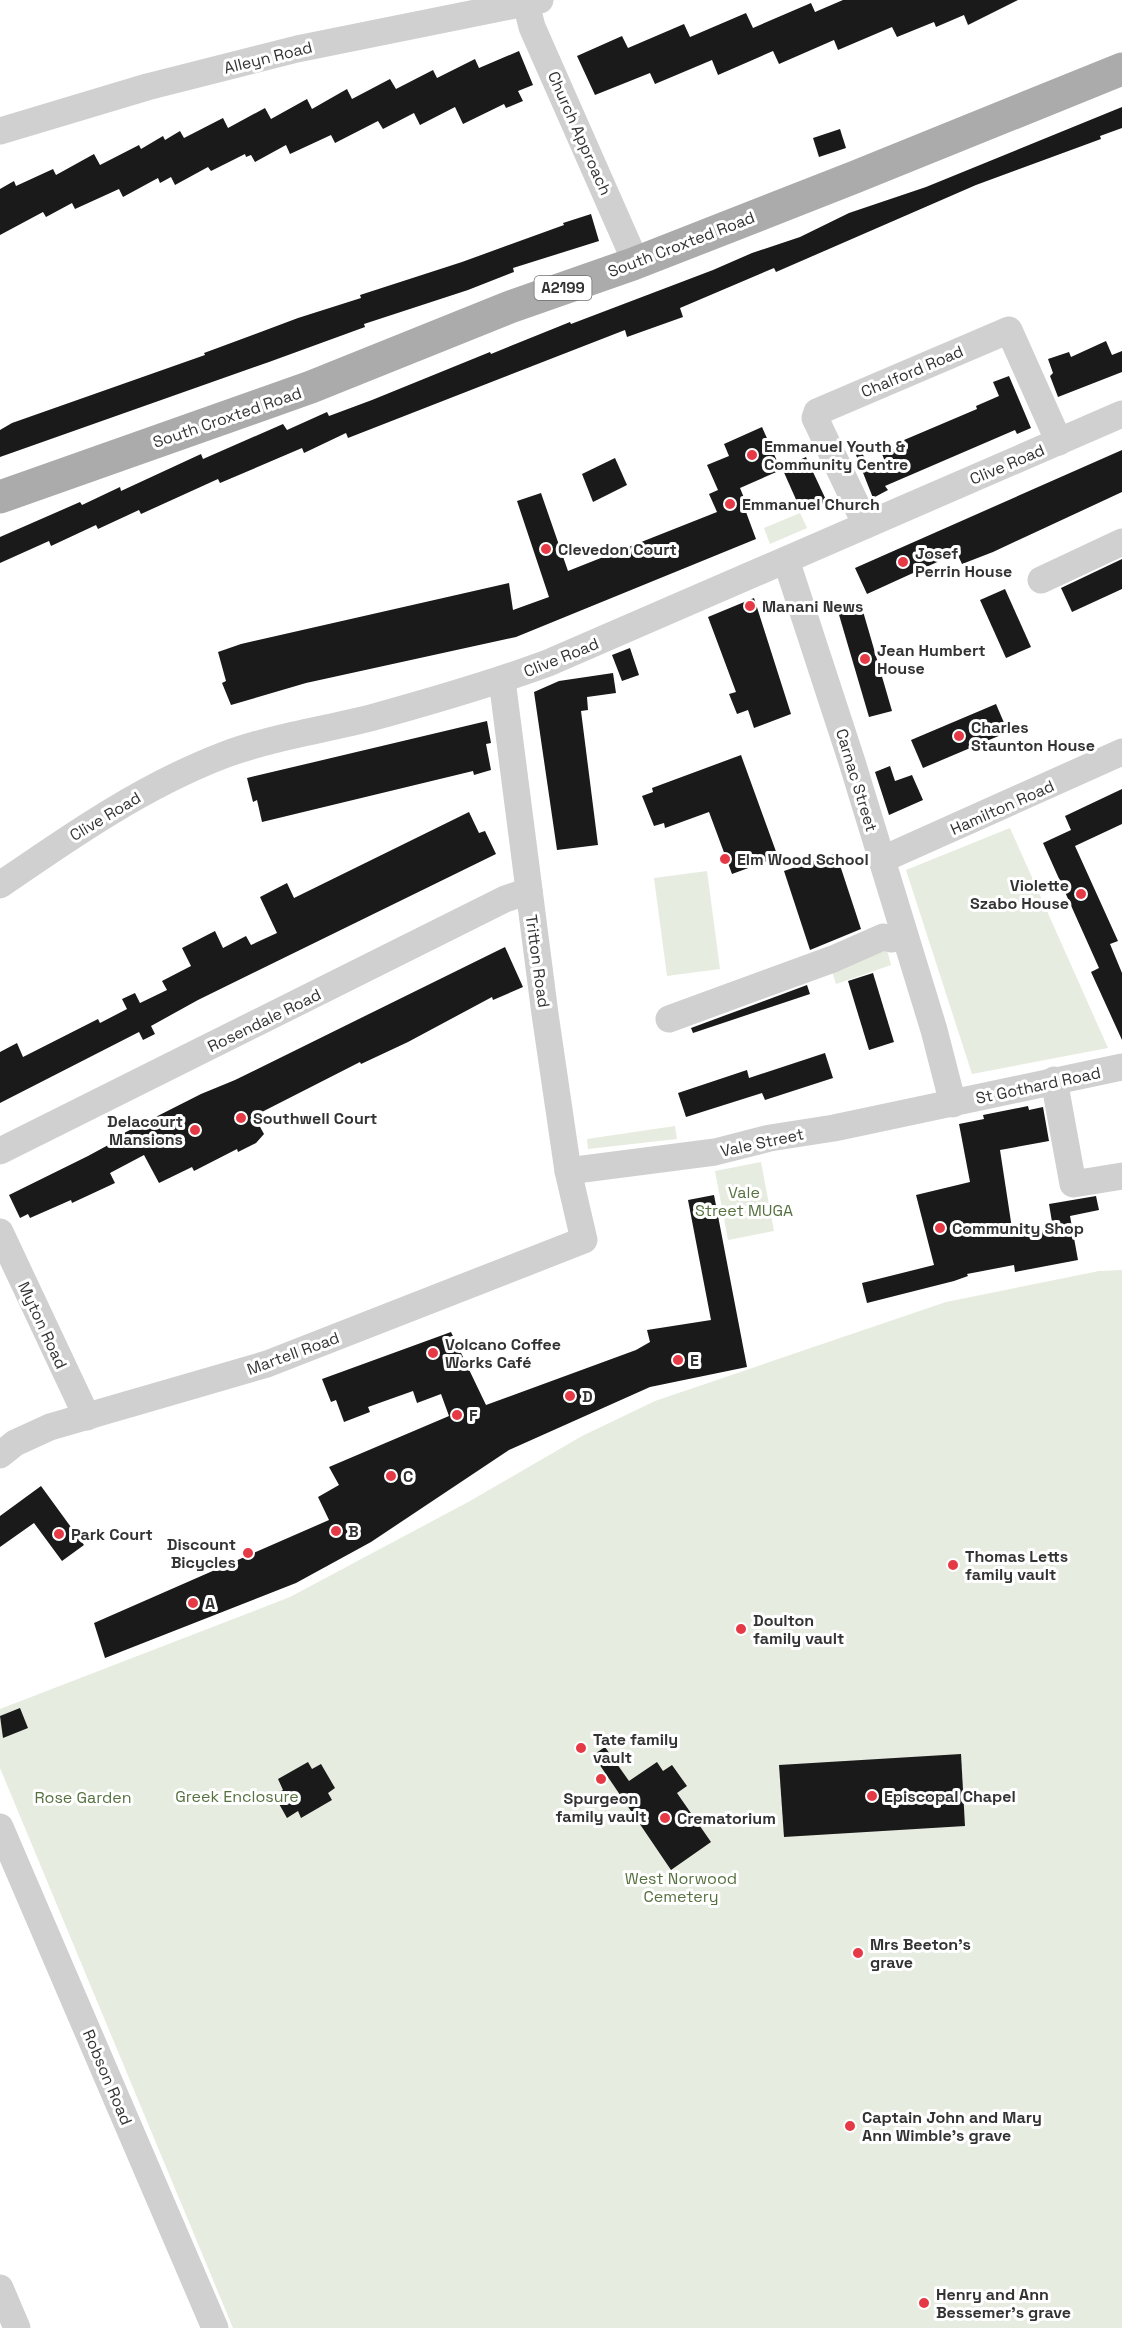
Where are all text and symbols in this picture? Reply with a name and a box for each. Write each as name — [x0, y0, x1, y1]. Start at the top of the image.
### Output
street label: Alleyn Road — [222, 36, 315, 79]
street label: Church Approach — [543, 68, 616, 198]
street label: South Croxted Road — [605, 207, 758, 282]
road number: A2199 — [534, 276, 592, 300]
street label: Chalford Road — [858, 340, 967, 402]
street label: South Croxted Road — [150, 382, 304, 453]
place label: Emmanuel Youth & Community Centre — [764, 436, 908, 475]
street label: Clive Road — [967, 439, 1048, 490]
marker: Emmanuel Youth & Community Centre — [745, 448, 759, 462]
place label: Emmanuel Church — [742, 494, 880, 515]
marker: Emmanuel Church — [723, 497, 737, 511]
place label: Clevedon Court — [558, 539, 677, 560]
marker: Clevedon Court — [539, 542, 553, 556]
place label: Josef Perrin House — [915, 543, 1012, 582]
marker: Josef Perrin House — [896, 555, 910, 569]
place label: Manani News — [762, 596, 864, 617]
marker: Manani News — [743, 599, 757, 613]
street label: Clive Road — [521, 633, 602, 682]
place label: Jean Humbert House — [877, 640, 986, 679]
marker: Jean Humbert House — [858, 652, 872, 666]
place label: Charles Staunton House — [971, 717, 1095, 756]
street label: Carnac Street — [831, 726, 882, 834]
marker: Charles Staunton House — [952, 729, 966, 743]
street label: Hamilton Road — [947, 775, 1057, 840]
street label: Clive Road — [66, 787, 145, 846]
place label: Elm Wood School — [737, 849, 869, 870]
marker: Elm Wood School — [718, 852, 732, 866]
place label: Violette Szabo House — [970, 875, 1069, 914]
marker: Violette Szabo House — [1074, 887, 1088, 901]
street label: Tritton Road — [521, 913, 554, 1009]
street label: Rosendale Road — [204, 984, 325, 1057]
street label: St Gothard Road — [974, 1062, 1103, 1109]
place label: Southwell Court — [253, 1108, 377, 1129]
place label: Delacourt Mansions — [107, 1111, 183, 1150]
marker: Southwell Court — [234, 1111, 248, 1125]
marker: Delacourt Mansions — [188, 1123, 202, 1137]
street label: Vale Street — [718, 1123, 806, 1162]
park label: Vale Street MUGA — [695, 1182, 793, 1221]
place label: Community Shop — [952, 1218, 1084, 1239]
marker: Community Shop — [933, 1221, 947, 1235]
street label: Myton Road — [13, 1278, 72, 1372]
street label: Martell Road — [244, 1327, 342, 1380]
place label: Volcano Coffee Works Café — [445, 1334, 561, 1373]
marker: Volcano Coffee Works Café — [426, 1346, 440, 1360]
place label: E — [690, 1350, 699, 1371]
marker: E — [671, 1353, 685, 1367]
place label: D — [582, 1386, 593, 1407]
marker: D — [563, 1389, 577, 1403]
place label: F — [469, 1405, 478, 1426]
marker: F — [450, 1408, 464, 1422]
place label: C — [403, 1466, 413, 1487]
marker: C — [384, 1469, 398, 1483]
place label: B — [348, 1521, 359, 1542]
place label: Park Court — [71, 1524, 153, 1545]
marker: B — [329, 1524, 343, 1538]
marker: Park Court — [52, 1527, 66, 1541]
place label: Discount Bicycles — [167, 1534, 236, 1573]
marker: Discount Bicycles — [241, 1546, 255, 1560]
place label: Thomas Letts family vault — [965, 1546, 1068, 1585]
marker: Thomas Letts family vault — [946, 1558, 960, 1572]
place label: A — [205, 1593, 215, 1614]
marker: A — [186, 1596, 200, 1610]
place label: Doulton family vault — [753, 1610, 844, 1649]
marker: Doulton family vault — [734, 1622, 748, 1636]
place label: Tate family vault — [593, 1729, 678, 1768]
marker: Tate family vault — [574, 1741, 588, 1755]
marker: Spurgeon family vault — [594, 1772, 608, 1786]
park label: Greek Enclosure — [175, 1786, 299, 1807]
place label: Episcopal Chapel — [884, 1786, 1016, 1807]
park label: Rose Garden — [34, 1787, 132, 1808]
place label: Spurgeon family vault — [555, 1788, 647, 1827]
marker: Episcopal Chapel — [865, 1789, 879, 1803]
place label: Crematorium — [677, 1808, 776, 1829]
marker: Crematorium — [658, 1811, 672, 1825]
park label: West Norwood Cemetery — [625, 1868, 737, 1907]
place label: Mrs Beeton's grave — [870, 1934, 971, 1973]
marker: Mrs Beeton's grave — [851, 1946, 865, 1960]
street label: Robson Road — [78, 2026, 137, 2128]
place label: Captain John and Mary Ann Wimble's grave — [862, 2107, 1042, 2146]
marker: Captain John and Mary Ann Wimble's grave — [843, 2119, 857, 2133]
place label: Henry and Ann Bessemer's grave — [936, 2284, 1071, 2323]
marker: Henry and Ann Bessemer's grave — [917, 2296, 931, 2310]

